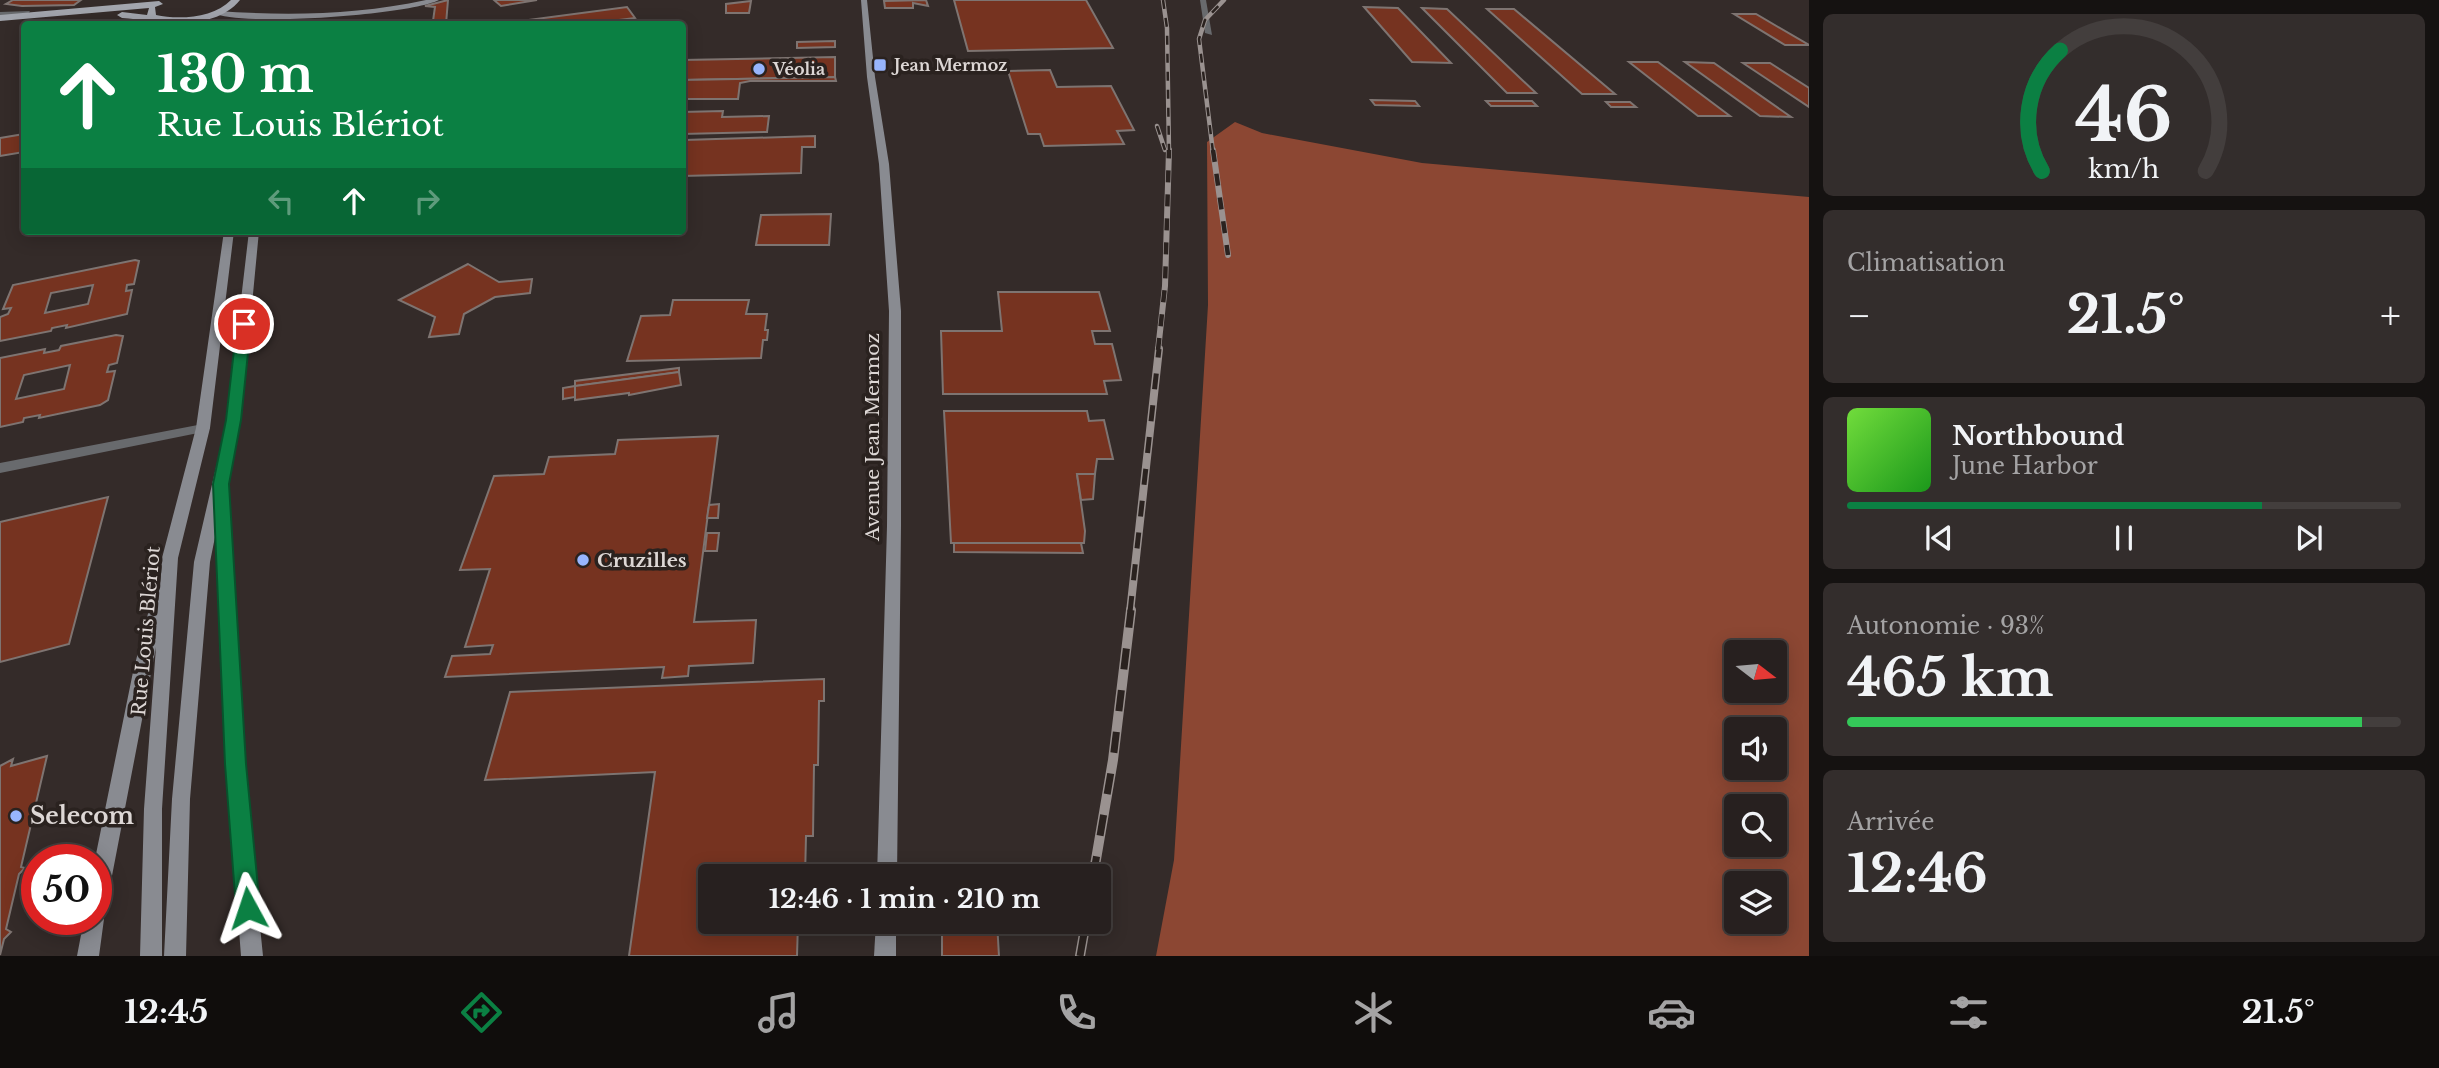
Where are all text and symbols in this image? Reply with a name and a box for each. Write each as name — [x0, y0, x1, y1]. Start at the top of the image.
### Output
text: 130 m — [157, 44, 314, 105]
icon: ahead — [42, 49, 133, 140]
place label: Jean Mermoz — [891, 55, 1007, 75]
marker: Jean Mermoz — [872, 57, 888, 73]
place label: Véolia — [772, 59, 825, 79]
marker: Véolia — [751, 61, 767, 77]
text: 46 — [2075, 70, 2173, 161]
text: Rue Louis Blériot — [157, 105, 444, 145]
text: km/h — [2089, 154, 2159, 185]
icon: left — [262, 182, 300, 220]
icon: ahead — [335, 182, 373, 220]
icon: right — [408, 182, 446, 220]
text: Climatisation — [1847, 249, 2005, 277]
text: 21.5° — [2066, 283, 2185, 347]
text: − — [1847, 292, 1871, 339]
text: + — [2380, 292, 2401, 339]
pin — [214, 294, 274, 354]
icon: arrive — [225, 305, 263, 343]
street label: Avenue Jean Mermoz — [861, 333, 884, 542]
text: Northbound — [1952, 420, 2124, 452]
text: June Harbor — [1952, 452, 2098, 480]
icon: previous — [1920, 519, 1958, 557]
icon: pause — [2105, 519, 2143, 557]
icon: next — [2290, 519, 2328, 557]
street label: Rue Louis Blériot — [127, 544, 165, 717]
place label: Cruzilles — [597, 549, 687, 572]
marker: Cruzilles — [575, 552, 591, 568]
text: Autonomie · 93% — [1847, 612, 2044, 640]
north arrow — [1724, 640, 1787, 704]
map controls — [1724, 640, 1787, 934]
text: 465 km — [1847, 646, 2053, 710]
button: sound — [1724, 717, 1787, 780]
button: search — [1724, 794, 1787, 857]
place label: Selecom — [30, 802, 134, 830]
marker: Selecom — [8, 808, 24, 824]
text: Arrivée — [1847, 808, 1934, 836]
text: 12:46 — [1847, 842, 1988, 906]
speed limit sign: 50 — [21, 844, 112, 935]
position arrow — [211, 871, 285, 945]
button: layers — [1724, 871, 1787, 934]
text: 12:46 · 1 min · 210 m — [769, 883, 1040, 915]
icon: directions — [457, 988, 506, 1037]
icon: music — [754, 988, 803, 1037]
icon: phone — [1052, 988, 1101, 1037]
icon: climate — [1349, 988, 1398, 1037]
icon: car — [1647, 988, 1696, 1037]
icon: filters — [1944, 988, 1993, 1037]
text: 12:45 — [124, 992, 208, 1032]
text: 21.5° — [2242, 992, 2315, 1032]

